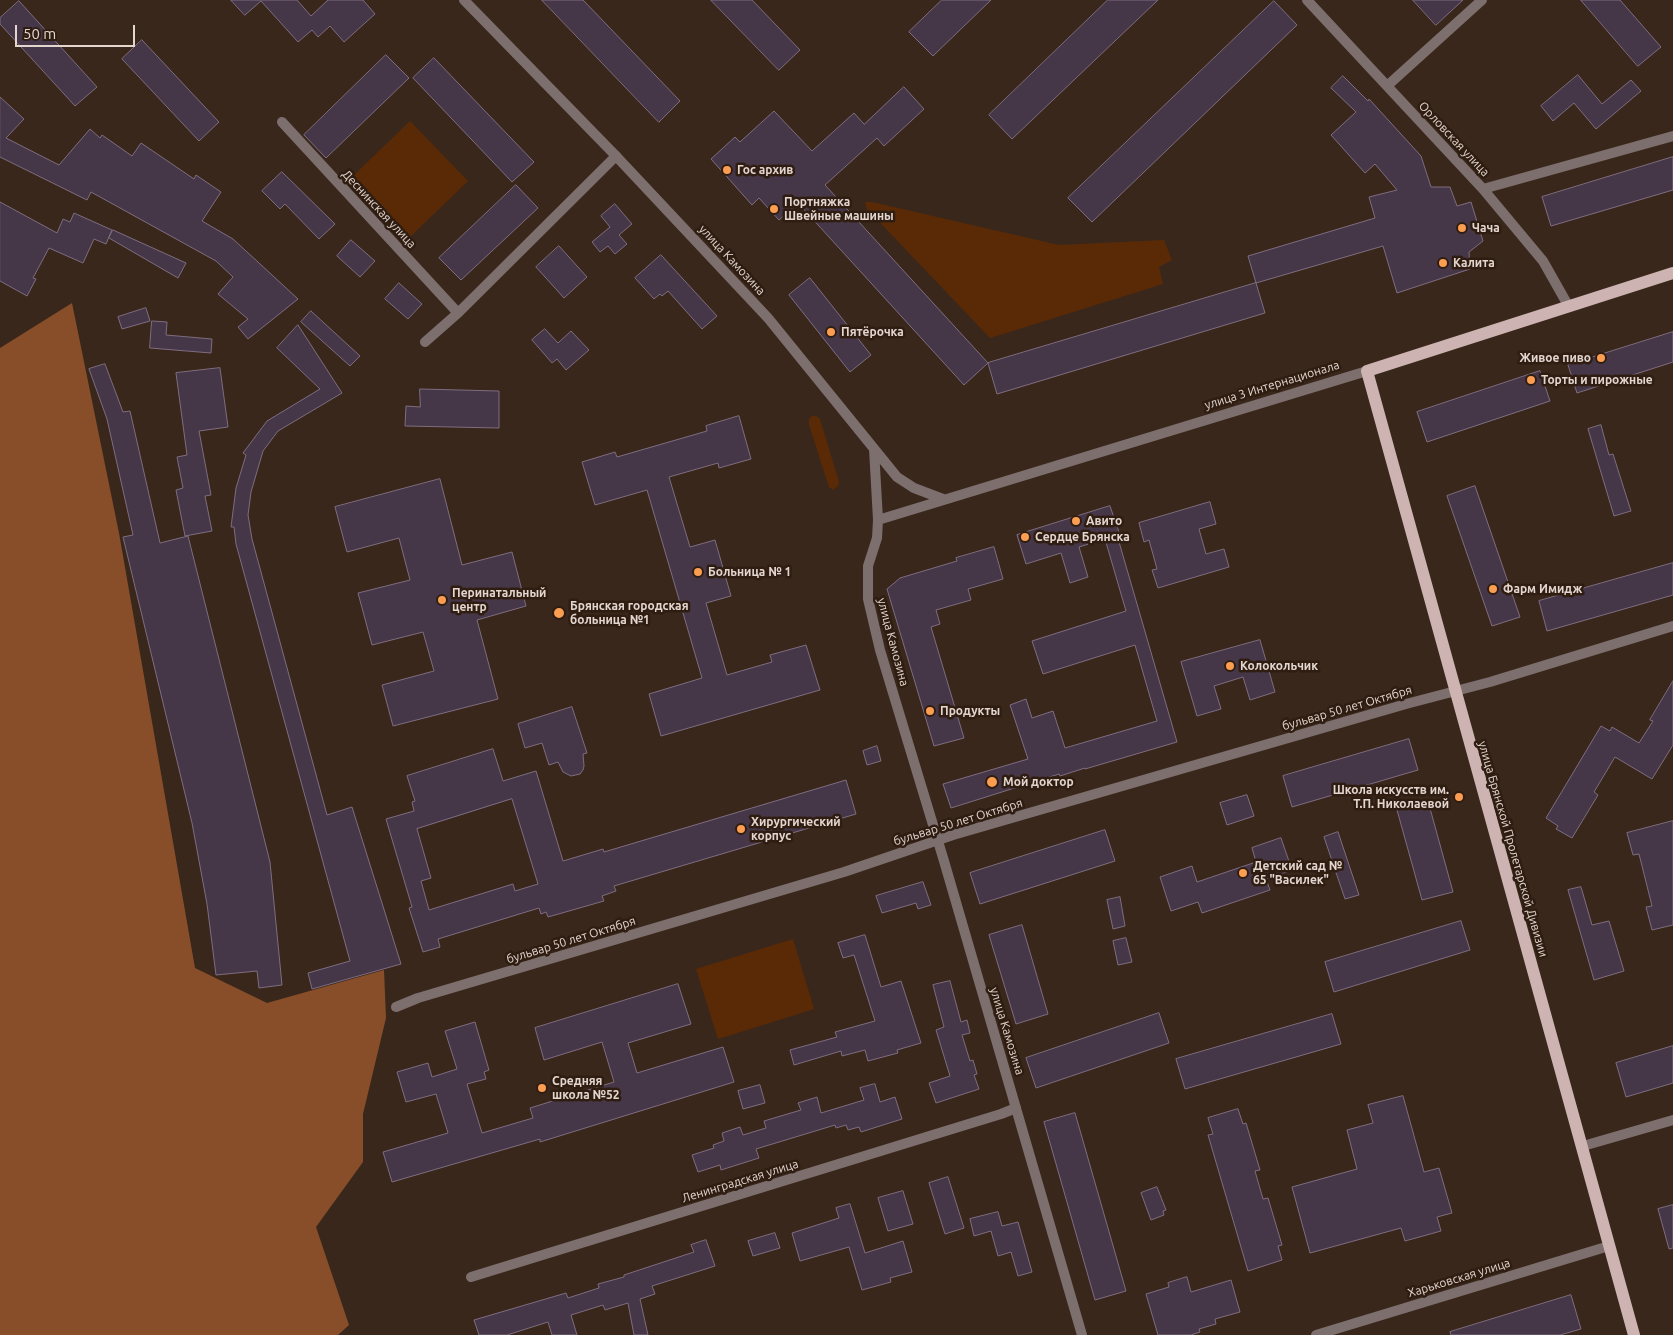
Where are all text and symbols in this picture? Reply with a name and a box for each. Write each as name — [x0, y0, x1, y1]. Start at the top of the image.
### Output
scale bar — [18, 15, 138, 47]
text: 50 m — [23, 25, 56, 42]
street label: Орловская улица — [1416, 99, 1492, 179]
place label: Гос архив — [737, 163, 793, 177]
marker: Гос архив — [721, 164, 733, 176]
street label: Деснинская улица — [339, 167, 419, 251]
place label: Портняжка Швейные машины — [784, 195, 894, 223]
marker: Портняжка Швейные машины — [768, 203, 780, 215]
place label: Чача — [1472, 221, 1500, 235]
street label: улица Камозина — [696, 222, 768, 298]
marker: Чача — [1456, 222, 1468, 234]
place label: Калита — [1453, 256, 1495, 270]
marker: Калита — [1437, 257, 1449, 269]
place label: Пятёрочка — [841, 325, 904, 339]
marker: Пятёрочка — [825, 326, 837, 338]
place label: Живое пиво — [1520, 351, 1591, 365]
marker: Живое пиво — [1595, 352, 1607, 364]
street label: улица 3 Интернационала — [1203, 358, 1341, 412]
place label: Торты и пирожные — [1541, 373, 1653, 387]
marker: Торты и пирожные — [1525, 374, 1537, 386]
place label: Авито — [1086, 514, 1122, 528]
marker: Авито — [1070, 515, 1082, 527]
place label: Сердце Брянска — [1035, 530, 1130, 544]
marker: Сердце Брянска — [1019, 531, 1031, 543]
place label: Больница № 1 — [708, 565, 791, 579]
marker: Больница № 1 — [692, 566, 704, 578]
place label: Фарм Имидж — [1503, 582, 1582, 596]
marker: Фарм Имидж — [1487, 583, 1499, 595]
place label: Перинатальный центр — [452, 586, 546, 614]
marker: Перинатальный центр — [436, 594, 448, 606]
street label: улица Камозина — [874, 596, 912, 688]
place label: Брянская городская больница №1 — [570, 599, 689, 627]
marker: Брянская городская больница №1 — [552, 606, 566, 620]
place label: Колокольчик — [1240, 659, 1318, 673]
marker: Колокольчик — [1224, 660, 1236, 672]
street label: бульвар 50 лет Октября — [1281, 683, 1413, 733]
place label: Продукты — [940, 704, 1000, 718]
marker: Продукты — [924, 705, 936, 717]
street label: улица Брянской Пролетарской Дивизии — [1475, 739, 1551, 959]
marker: Мой доктор — [985, 775, 999, 789]
place label: Мой доктор — [1003, 775, 1074, 789]
place label: Школа искусств им. Т.П. Николаевой — [1333, 783, 1449, 811]
marker: Школа искусств им. Т.П. Николаевой — [1453, 791, 1465, 803]
street label: бульвар 50 лет Октября — [892, 795, 1024, 849]
place label: Хирургический корпус — [751, 815, 841, 843]
marker: Хирургический корпус — [735, 823, 747, 835]
place label: Детский сад № 65 "Василек" — [1253, 859, 1342, 887]
marker: Детский сад № 65 "Василек" — [1237, 867, 1249, 879]
street label: бульвар 50 лет Октября — [505, 913, 637, 967]
street label: улица Камозина — [987, 986, 1027, 1076]
place label: Средняя школа №52 — [552, 1074, 620, 1102]
marker: Средняя школа №52 — [536, 1082, 548, 1094]
street label: Ленинградская улица — [680, 1156, 800, 1206]
street label: Харьковская улица — [1406, 1256, 1512, 1300]

